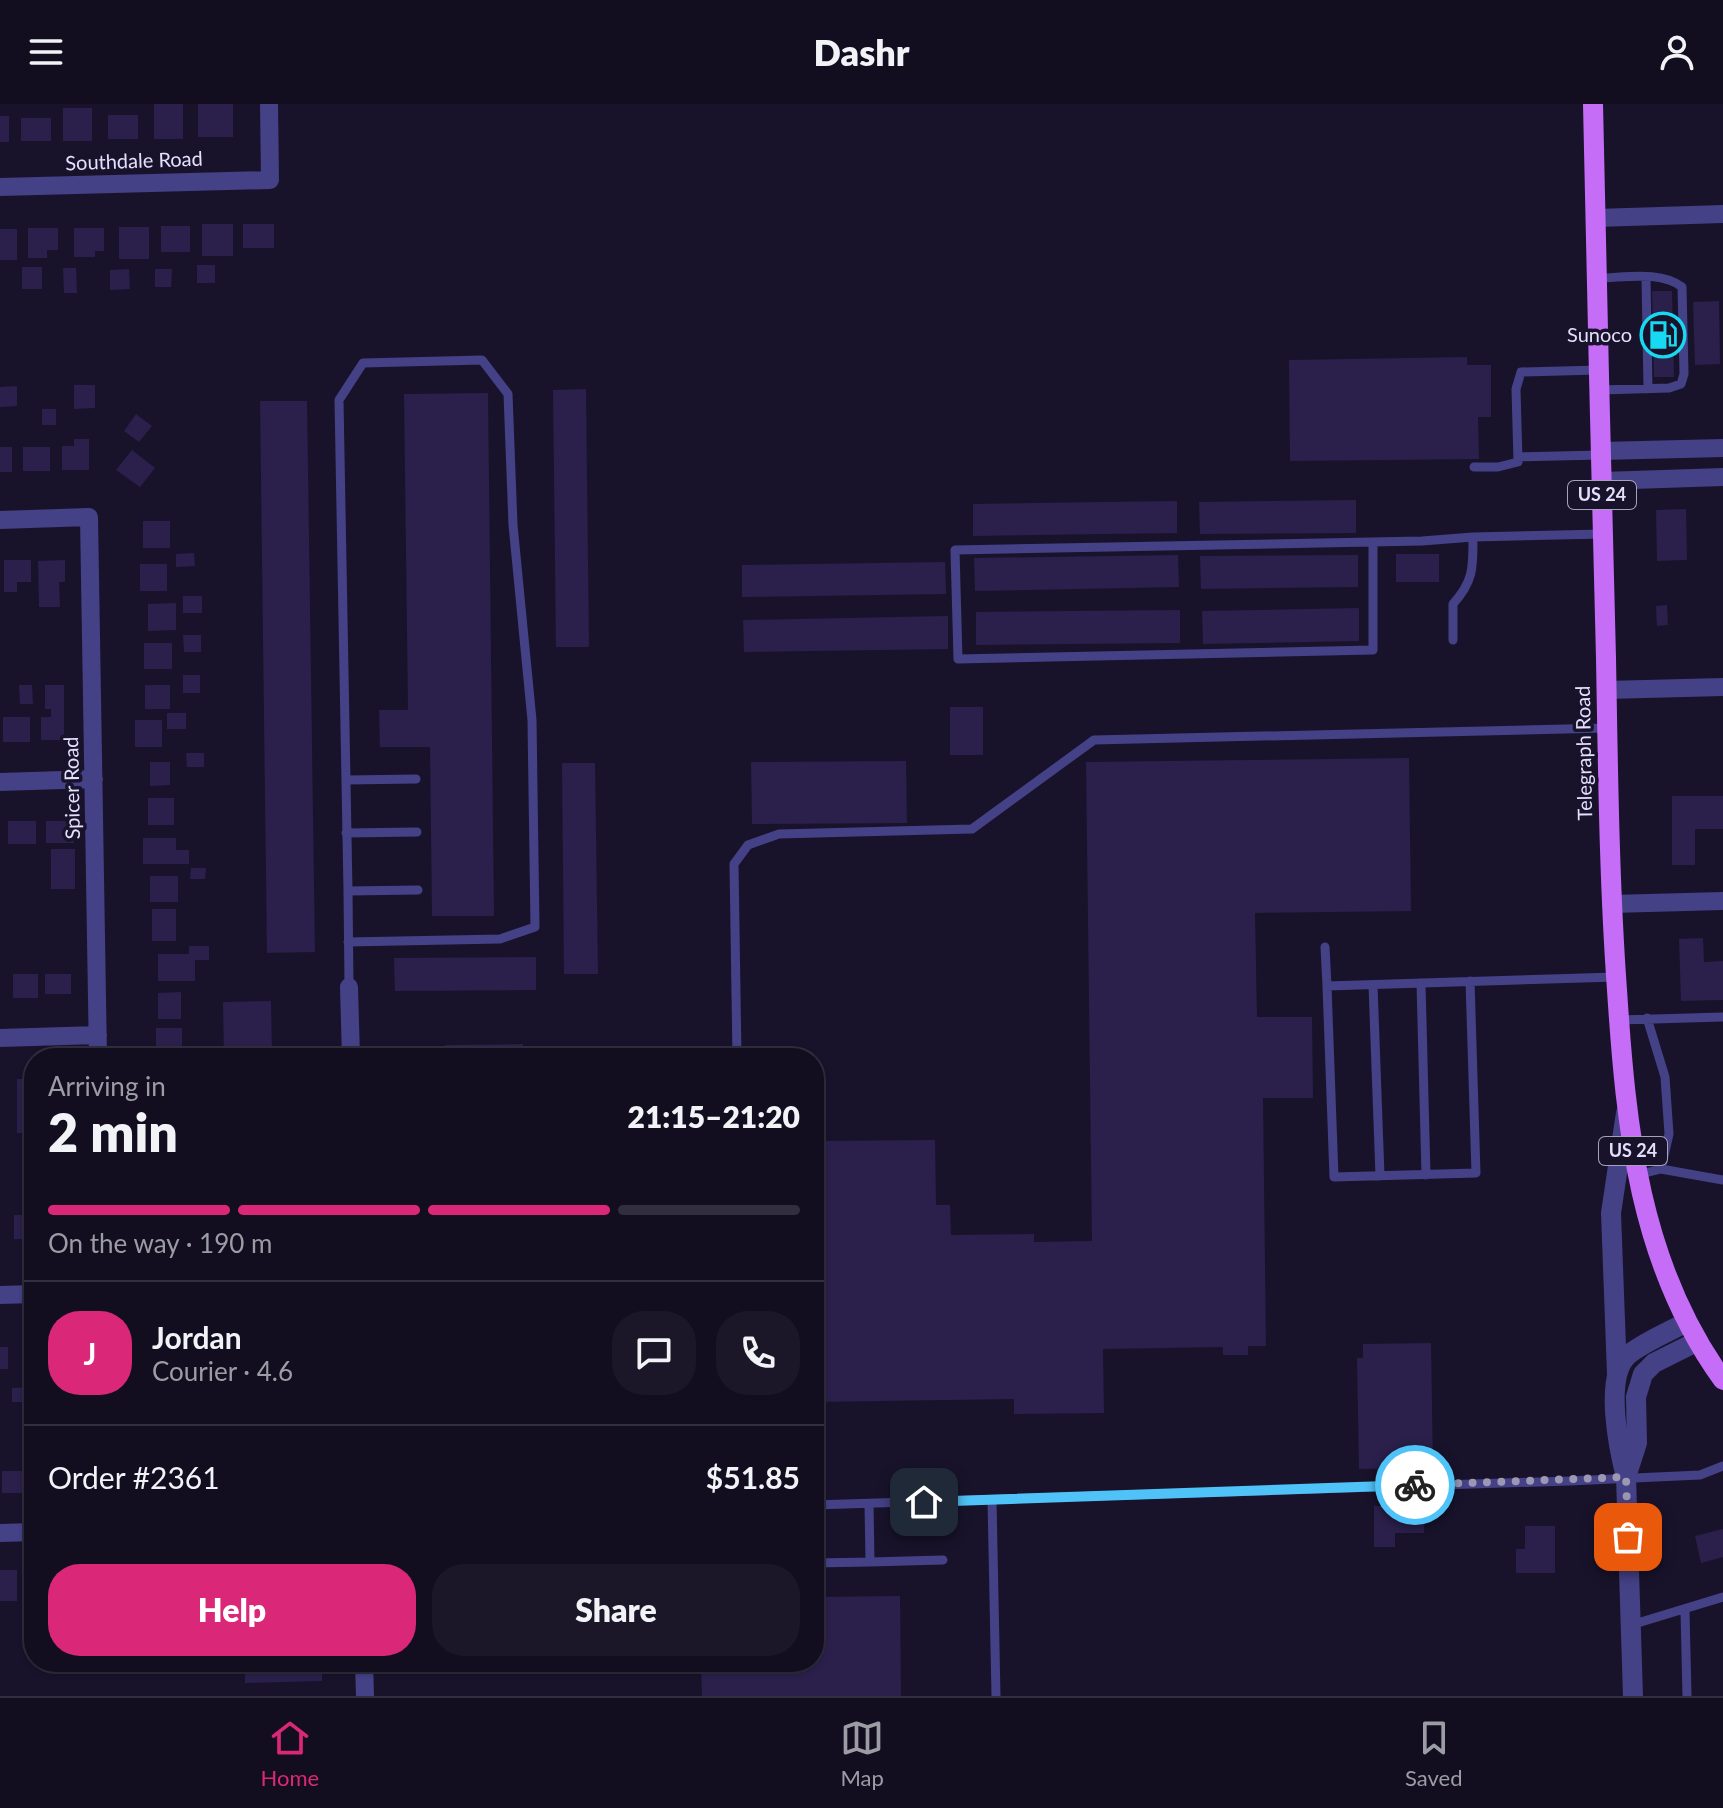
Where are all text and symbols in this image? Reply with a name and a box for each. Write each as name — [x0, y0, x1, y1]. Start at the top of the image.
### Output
icon: menu — [24, 30, 68, 74]
text: Dashr — [814, 30, 909, 74]
icon: person — [1655, 30, 1699, 74]
street label: Southdale Road — [65, 146, 203, 174]
fuel station icon: Sunoco — [1639, 311, 1687, 359]
place label: Sunoco — [1567, 322, 1632, 346]
road number: US 24 — [1568, 481, 1636, 509]
street label: Telegraph Road — [1570, 686, 1596, 820]
street label: Spicer Road — [58, 736, 84, 840]
text: Arriving in — [48, 1070, 166, 1102]
text: 21:15–21:20 — [627, 1098, 800, 1134]
text: 2 min — [48, 1101, 178, 1163]
road number: US 24 — [1599, 1137, 1667, 1165]
text: On the way · 190 m — [48, 1227, 272, 1259]
button: chat — [612, 1311, 696, 1395]
button: phone — [716, 1311, 800, 1395]
text: Jordan — [152, 1319, 242, 1355]
text: J — [84, 1335, 96, 1371]
text: Courier · 4.6 — [152, 1355, 293, 1387]
courier — [1375, 1445, 1455, 1525]
text: Order #2361 — [48, 1459, 220, 1495]
text: $51.85 — [706, 1459, 800, 1495]
icon: bike — [1393, 1463, 1437, 1507]
pin — [890, 1468, 958, 1536]
icon: home — [902, 1480, 946, 1524]
pin — [1594, 1503, 1662, 1571]
icon: bag — [1606, 1515, 1650, 1559]
button: Help — [48, 1564, 416, 1656]
button: Share — [432, 1564, 800, 1656]
tab: Home — [260, 1716, 319, 1791]
tab: Map — [840, 1716, 884, 1791]
tab: Saved — [1405, 1716, 1462, 1791]

